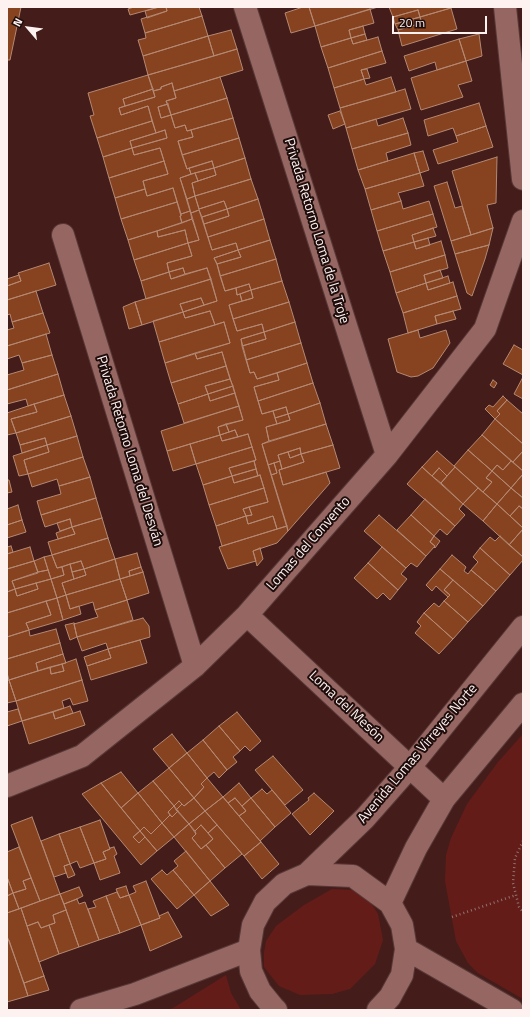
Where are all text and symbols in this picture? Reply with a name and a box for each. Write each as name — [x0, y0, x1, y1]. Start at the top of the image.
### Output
north arrow — [8, 8, 48, 48]
scale bar — [394, 8, 489, 34]
text: 20 m — [399, 13, 425, 32]
text: N — [9, 15, 26, 29]
street label: Privada Retorno Loma de la Troje — [280, 136, 352, 326]
street label: Privada Retorno Loma del Desván — [92, 354, 166, 548]
street label: Lomas del Convento — [264, 494, 354, 594]
street label: Loma del Mesón — [305, 668, 387, 746]
street label: Avenida Lomas Virreyes Norte — [355, 681, 481, 827]

